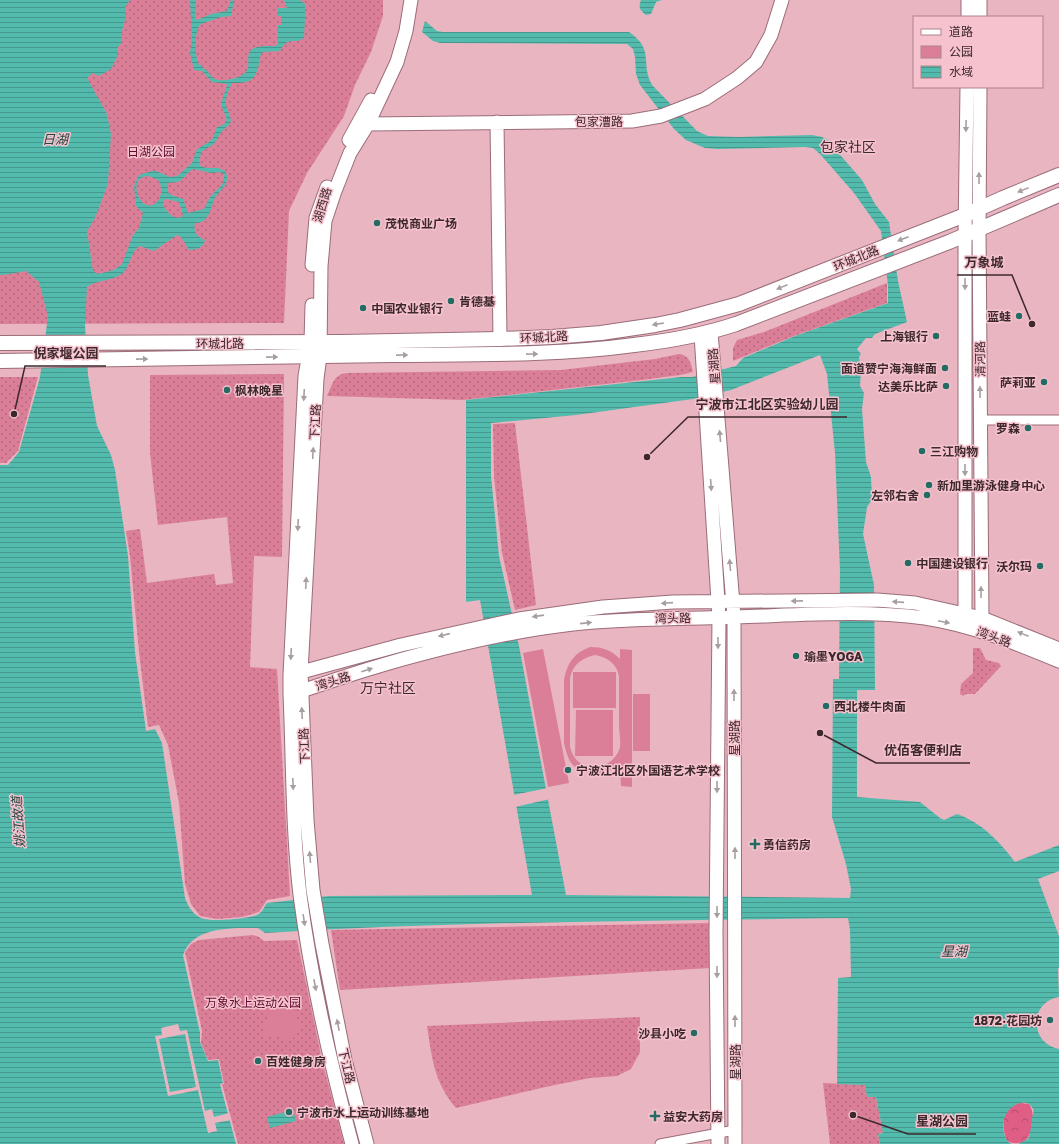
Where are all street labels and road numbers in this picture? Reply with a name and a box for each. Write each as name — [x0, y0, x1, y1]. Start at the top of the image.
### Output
street label: 包家漕路 — [575, 114, 623, 129]
street label: 湖西路 — [310, 186, 334, 224]
street label: 环城北路 — [831, 242, 881, 274]
street label: 环城北路 — [520, 328, 568, 346]
street label: 环城北路 — [196, 336, 244, 351]
street label: 清河路 — [972, 341, 988, 377]
street label: 星湖路 — [705, 347, 723, 385]
street label: 下江路 — [307, 404, 323, 440]
street label: 湾头路 — [655, 610, 691, 626]
street label: 湾头路 — [975, 624, 1013, 650]
street label: 湾头路 — [314, 668, 352, 694]
street label: 星湖路 — [727, 720, 742, 756]
street label: 下江路 — [296, 728, 312, 764]
street label: 星湖路 — [728, 1044, 743, 1080]
street label: 下江路 — [336, 1047, 358, 1085]

